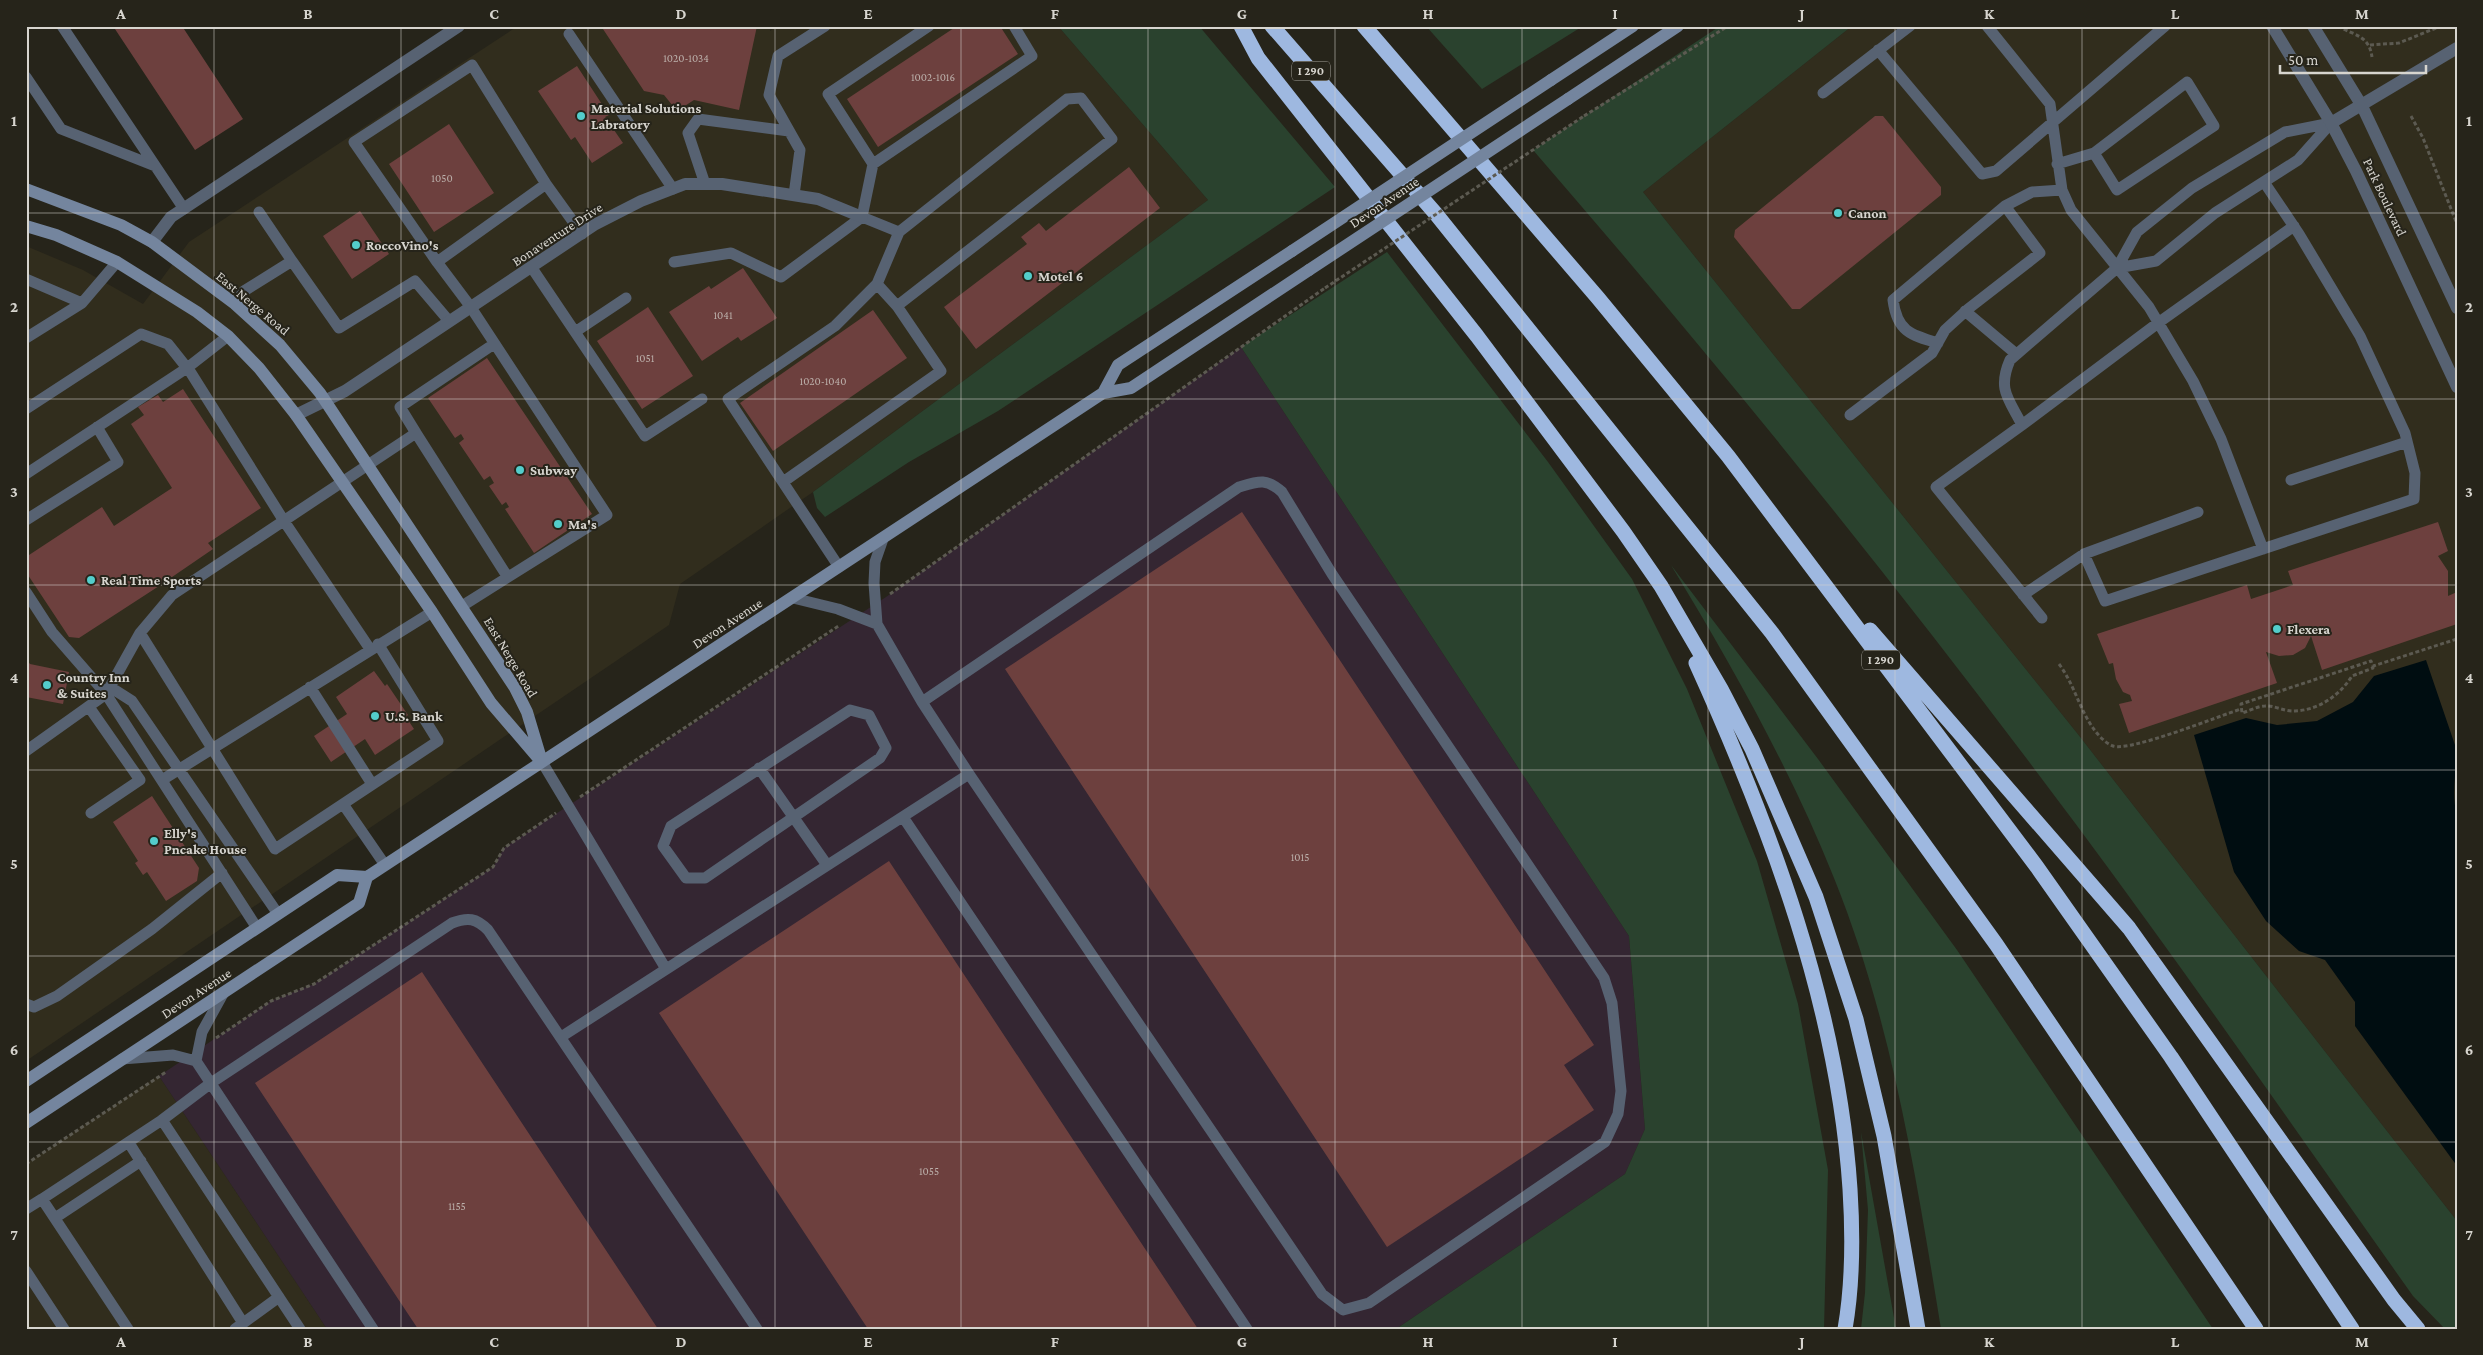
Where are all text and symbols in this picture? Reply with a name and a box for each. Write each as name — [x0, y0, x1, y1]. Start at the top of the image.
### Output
text: A — [115, 5, 126, 22]
text: B — [303, 5, 313, 22]
text: C — [489, 5, 499, 22]
text: D — [675, 5, 687, 22]
text: E — [863, 5, 873, 22]
text: F — [1051, 5, 1060, 22]
text: G — [1237, 5, 1247, 22]
text: H — [1423, 5, 1434, 22]
text: I — [1612, 5, 1618, 22]
text: J — [1797, 5, 1805, 22]
text: K — [1984, 5, 1995, 22]
text: L — [2171, 5, 2180, 22]
text: M — [2355, 5, 2369, 22]
scale bar — [2280, 42, 2427, 74]
house number: 1020-1034 — [663, 52, 709, 64]
text: 50 m — [2288, 52, 2318, 68]
road number: I 290 — [1292, 61, 1330, 80]
house number: 1002-1016 — [911, 71, 955, 83]
place label: Material Solutions Labratory — [591, 100, 701, 132]
marker: Material Solutions Labratory — [575, 110, 587, 122]
text: 1 — [11, 112, 17, 129]
text: 1 — [2466, 112, 2472, 129]
street label: Park Boulevard — [2360, 155, 2410, 239]
house number: 1050 — [431, 172, 453, 184]
street label: Devon Avenue — [1346, 173, 1422, 231]
street label: Bonaventure Drive — [509, 199, 605, 269]
place label: Canon — [1848, 205, 1887, 221]
marker: Canon — [1832, 207, 1844, 219]
place label: RoccoVino's — [366, 237, 439, 253]
marker: RoccoVino's — [350, 239, 362, 251]
street label: East Nerge Road — [213, 268, 293, 339]
place label: Motel 6 — [1038, 268, 1083, 284]
marker: Motel 6 — [1022, 270, 1034, 282]
text: 2 — [10, 298, 18, 315]
text: 2 — [2465, 298, 2473, 315]
house number: 1041 — [713, 309, 733, 321]
house number: 1051 — [636, 352, 655, 364]
house number: 1020-1040 — [800, 375, 846, 387]
place label: Subway — [530, 462, 577, 478]
marker: Subway — [514, 464, 526, 476]
text: 3 — [10, 483, 18, 500]
text: 3 — [2465, 483, 2473, 500]
place label: Ma's — [568, 516, 597, 532]
marker: Ma's — [552, 518, 564, 530]
place label: Real Time Sports — [101, 572, 201, 588]
marker: Real Time Sports — [85, 574, 97, 586]
street label: Devon Avenue — [689, 594, 765, 652]
street label: East Nerge Road — [481, 614, 542, 701]
place label: Flexera — [2287, 621, 2330, 637]
marker: Flexera — [2271, 623, 2283, 635]
road number: I 290 — [1862, 650, 1900, 670]
text: 4 — [10, 669, 19, 686]
place label: Country Inn & Suites — [57, 669, 130, 701]
text: 4 — [2465, 669, 2474, 686]
marker: Country Inn & Suites — [41, 679, 53, 691]
place label: U.S. Bank — [385, 708, 443, 724]
marker: U.S. Bank — [369, 710, 381, 722]
place label: Elly's Pncake House — [164, 825, 247, 857]
marker: Elly's Pncake House — [148, 835, 160, 847]
house number: 1015 — [1291, 851, 1309, 863]
text: 5 — [10, 855, 18, 872]
text: 5 — [2465, 855, 2473, 872]
street label: Devon Avenue — [158, 964, 234, 1022]
text: 6 — [10, 1041, 18, 1058]
text: 6 — [2465, 1041, 2473, 1058]
house number: 1055 — [919, 1165, 939, 1177]
house number: 1155 — [448, 1200, 466, 1212]
text: 7 — [10, 1226, 18, 1243]
text: 7 — [2465, 1226, 2473, 1243]
text: A — [115, 1333, 126, 1350]
text: B — [303, 1333, 313, 1350]
text: C — [489, 1333, 499, 1350]
text: D — [675, 1333, 687, 1350]
text: E — [863, 1333, 873, 1350]
text: F — [1051, 1333, 1060, 1350]
text: G — [1237, 1333, 1247, 1350]
text: H — [1423, 1333, 1434, 1350]
text: I — [1612, 1333, 1618, 1350]
text: J — [1797, 1333, 1805, 1350]
text: K — [1984, 1333, 1995, 1350]
text: L — [2171, 1333, 2180, 1350]
text: M — [2355, 1333, 2369, 1350]

